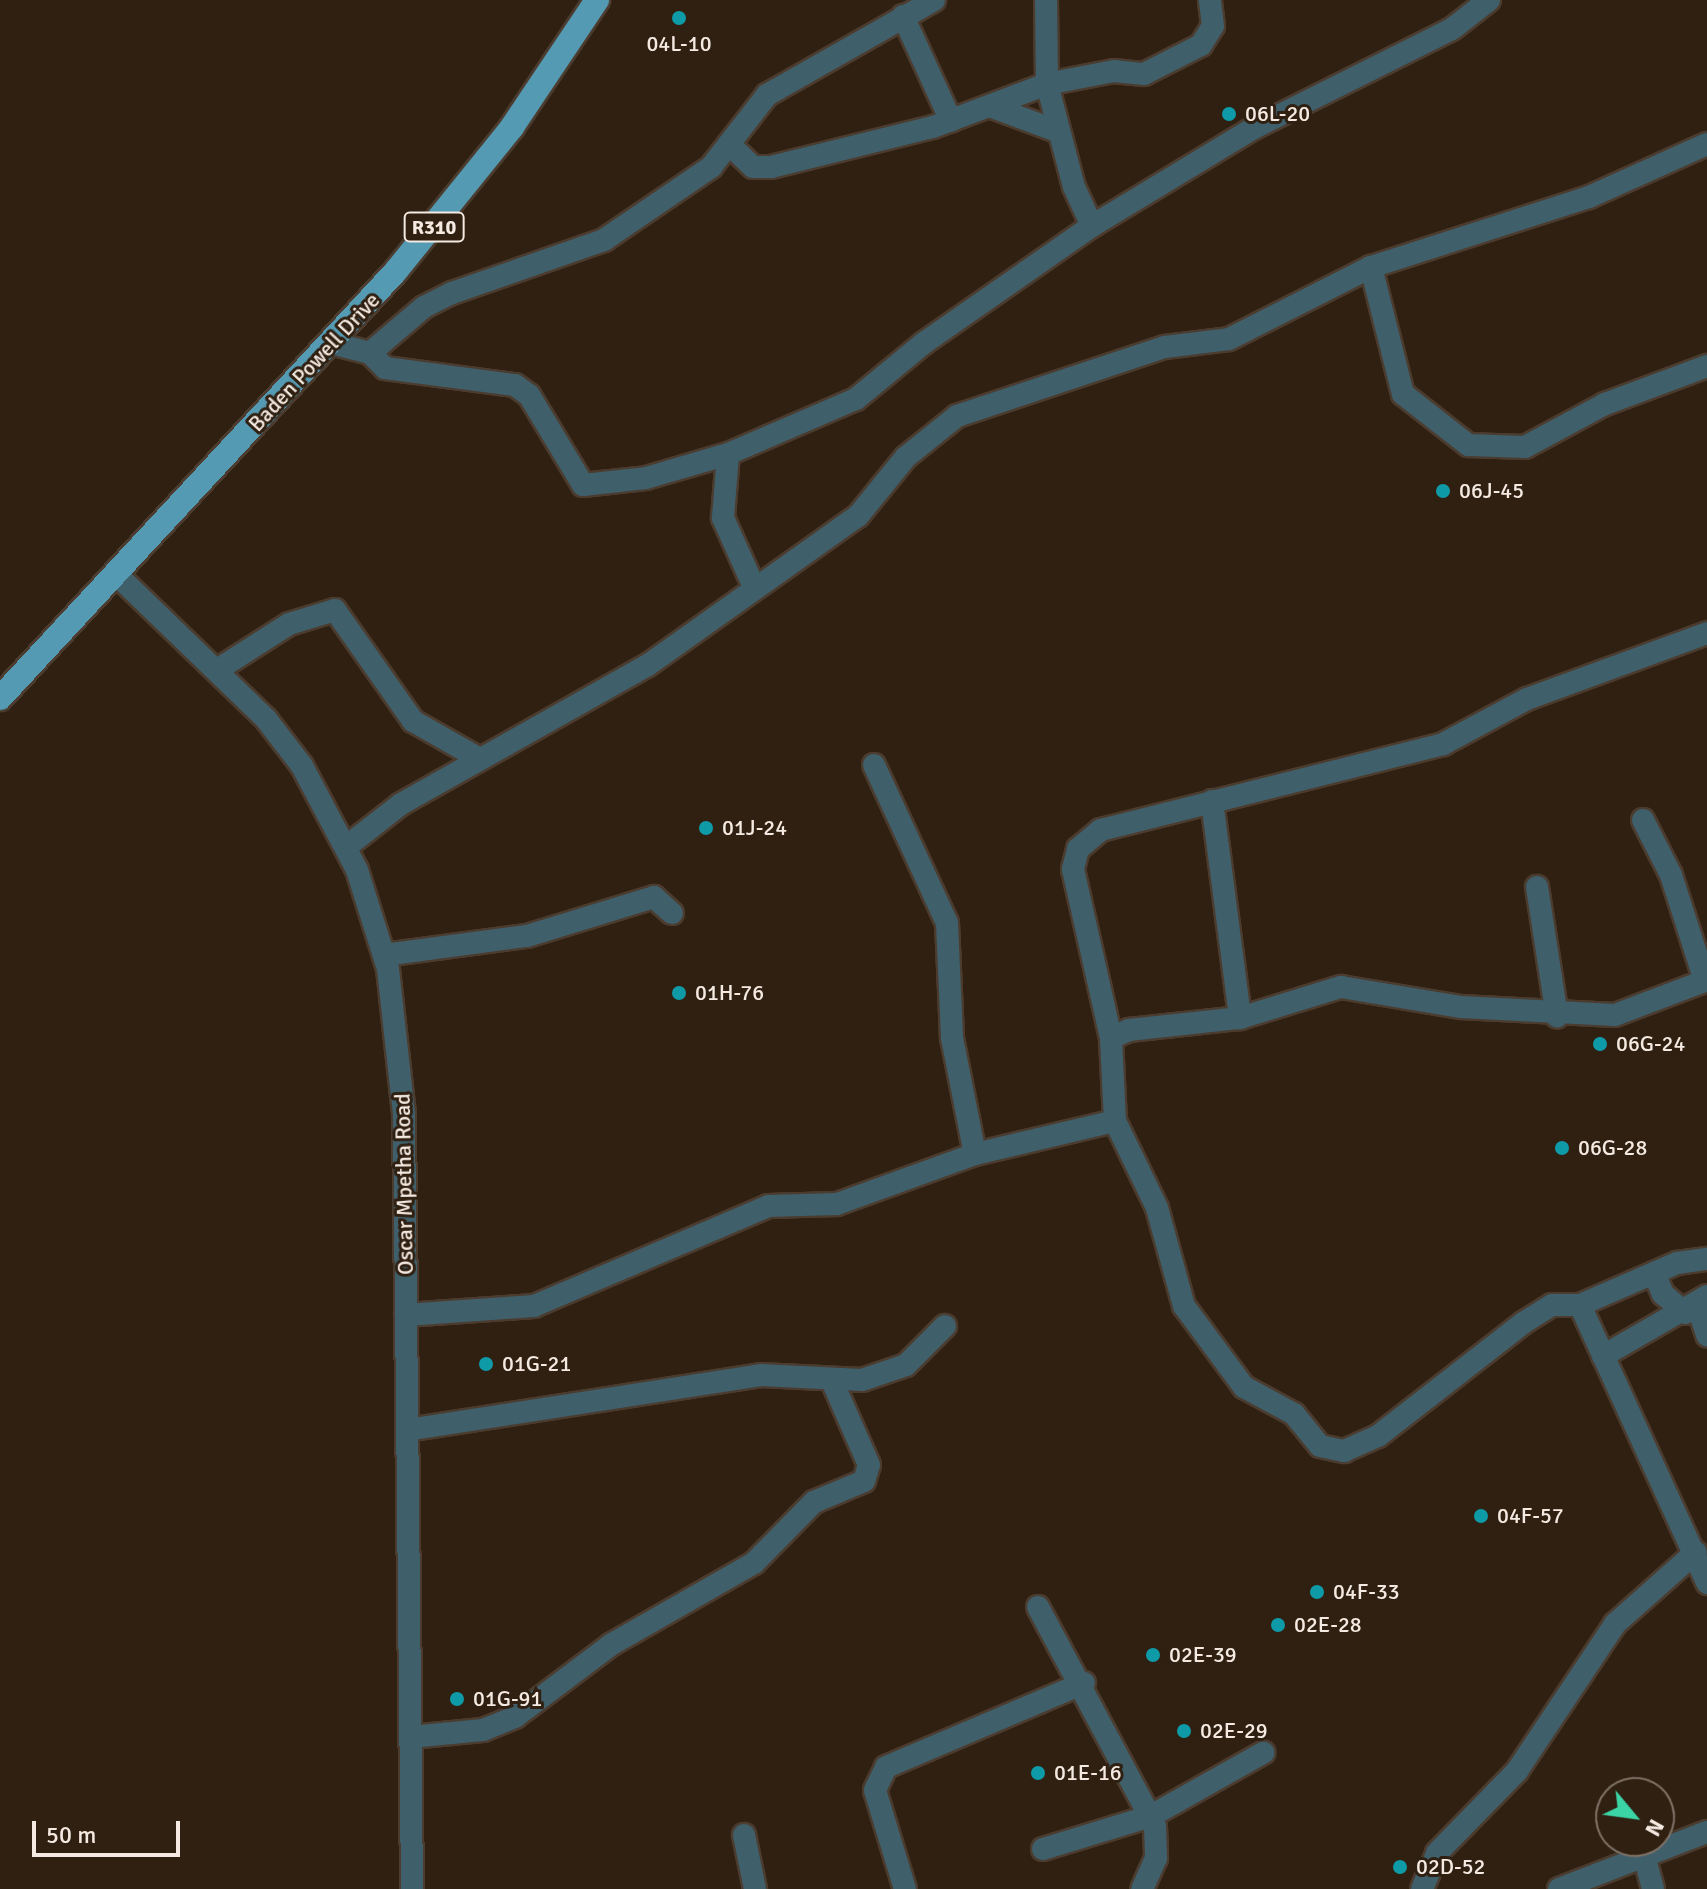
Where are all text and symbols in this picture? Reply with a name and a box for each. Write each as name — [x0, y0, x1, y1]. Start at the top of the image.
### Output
marker: 04L-10 — [670, 9, 688, 27]
place label: 04L-10 — [646, 31, 712, 57]
place label: 06L-20 — [1245, 101, 1310, 127]
marker: 06L-20 — [1220, 105, 1238, 123]
road number: R310 — [402, 211, 466, 243]
street label: Baden Powell Drive — [243, 287, 385, 437]
place label: 06J-45 — [1459, 478, 1524, 504]
marker: 06J-45 — [1434, 482, 1452, 500]
place label: 01J-24 — [722, 815, 787, 841]
marker: 01J-24 — [697, 819, 715, 837]
place label: 01H-76 — [695, 980, 764, 1006]
marker: 01H-76 — [670, 984, 688, 1002]
place label: 06G-24 — [1616, 1031, 1685, 1057]
marker: 06G-24 — [1591, 1035, 1609, 1053]
street label: Oscar Mpetha Road — [389, 1093, 419, 1275]
place label: 06G-28 — [1578, 1135, 1647, 1161]
marker: 06G-28 — [1553, 1139, 1571, 1157]
place label: 01G-21 — [502, 1351, 571, 1377]
marker: 01G-21 — [477, 1355, 495, 1373]
place label: 04F-57 — [1497, 1503, 1564, 1529]
marker: 04F-57 — [1472, 1507, 1490, 1525]
place label: 04F-33 — [1333, 1579, 1400, 1605]
marker: 04F-33 — [1308, 1583, 1326, 1601]
place label: 02E-28 — [1294, 1612, 1362, 1638]
marker: 02E-28 — [1269, 1616, 1287, 1634]
place label: 02E-39 — [1169, 1642, 1237, 1668]
marker: 02E-39 — [1144, 1646, 1162, 1664]
place label: 01G-91 — [473, 1686, 542, 1712]
marker: 01G-91 — [448, 1690, 466, 1708]
place label: 02E-29 — [1200, 1718, 1268, 1744]
marker: 02E-29 — [1175, 1722, 1193, 1740]
place label: 01E-16 — [1054, 1760, 1122, 1786]
marker: 01E-16 — [1029, 1764, 1047, 1782]
north arrow — [1595, 1777, 1675, 1857]
scale bar — [36, 1805, 184, 1855]
text: N — [1639, 1815, 1670, 1841]
text: 50 m — [46, 1820, 96, 1850]
place label: 02D-52 — [1416, 1854, 1485, 1880]
marker: 02D-52 — [1391, 1858, 1409, 1876]

